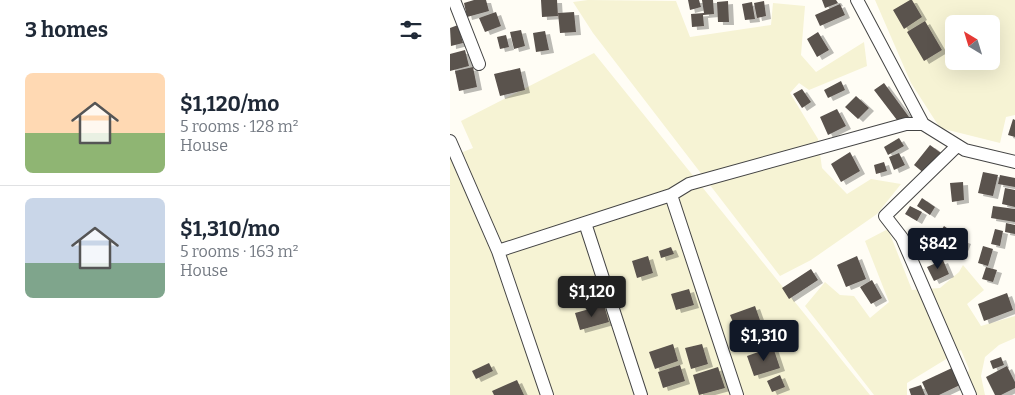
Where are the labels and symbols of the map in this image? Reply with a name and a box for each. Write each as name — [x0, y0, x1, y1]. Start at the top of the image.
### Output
north arrow — [945, 15, 1000, 70]
pin: $842 — [908, 228, 968, 270]
pin: $1,120 — [551, 276, 633, 318]
pin: $1,310 — [723, 320, 805, 362]

